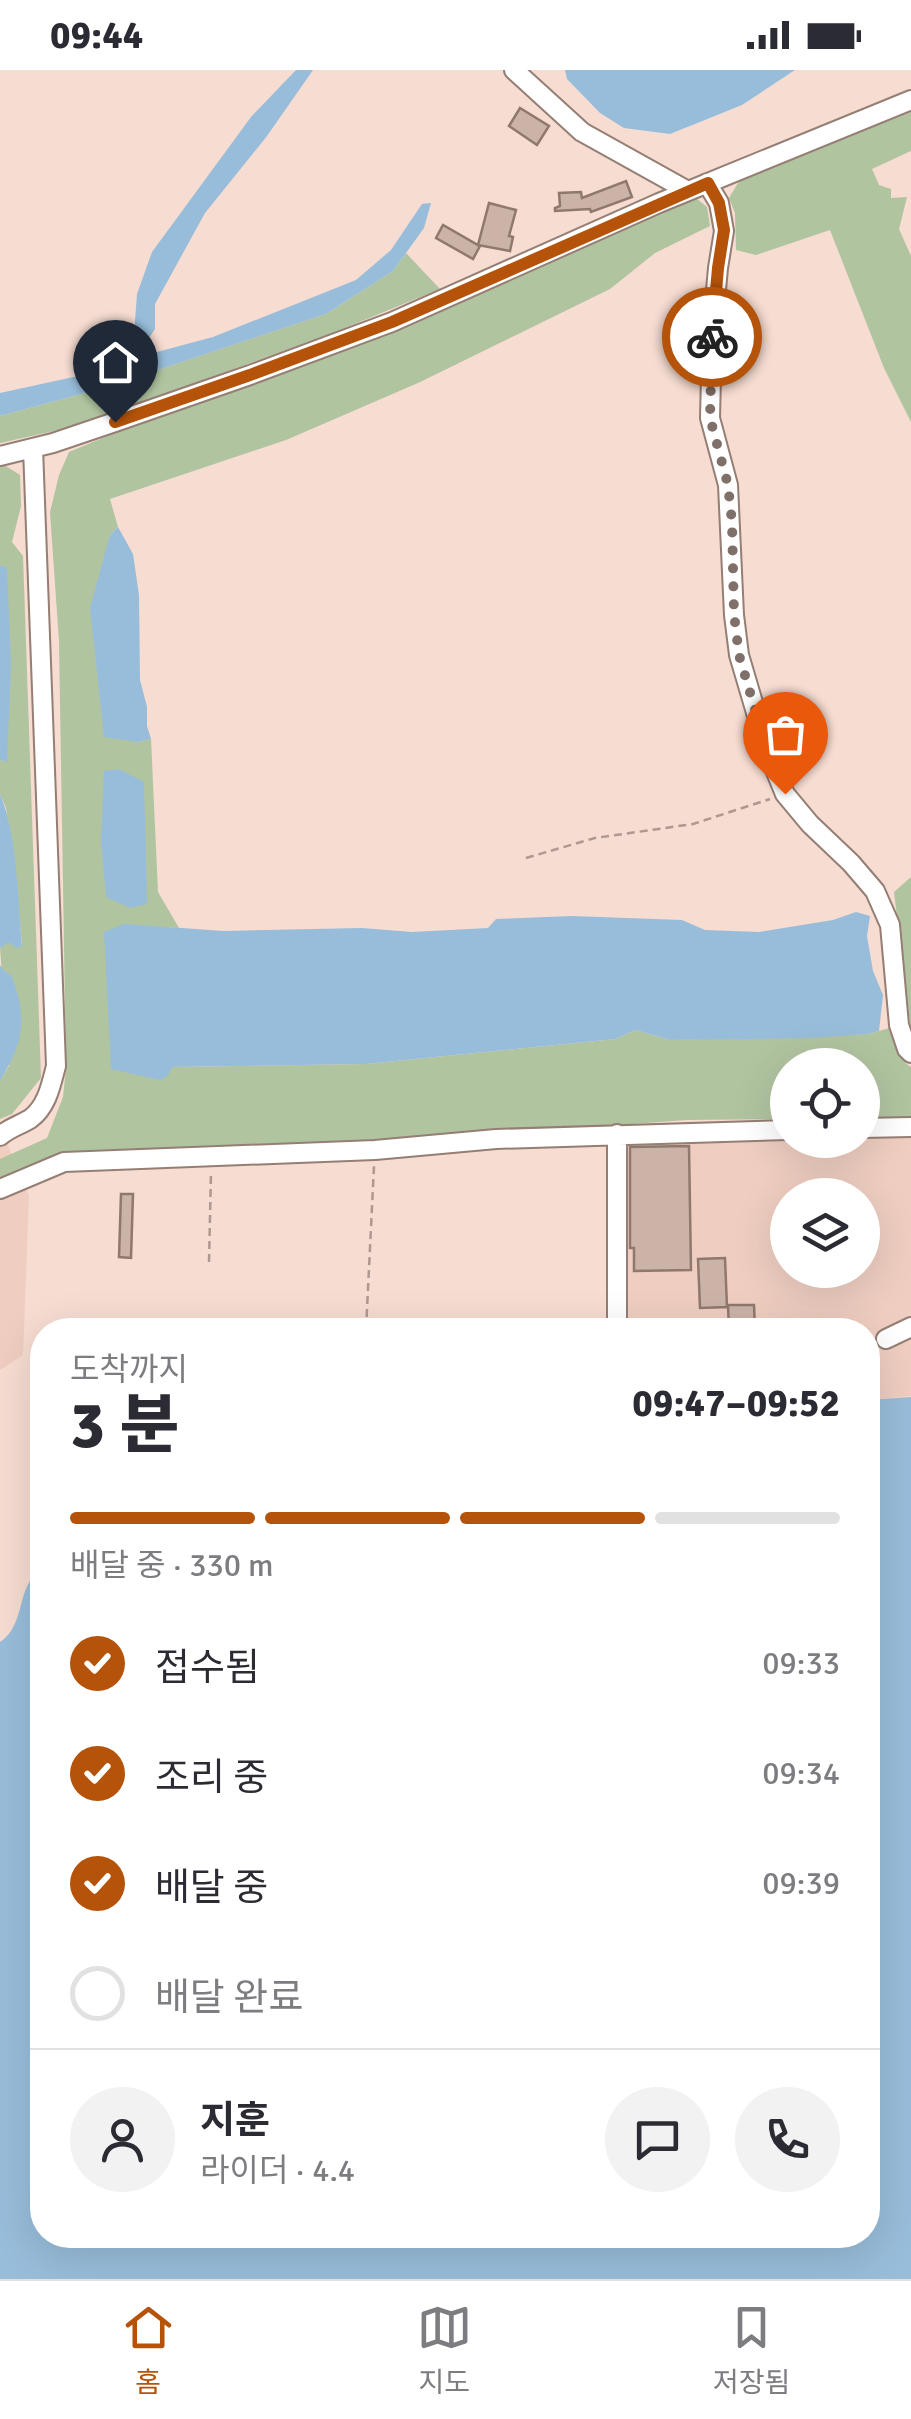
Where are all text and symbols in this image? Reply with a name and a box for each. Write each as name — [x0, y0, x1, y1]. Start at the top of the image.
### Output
text: 09:44 — [50, 12, 143, 59]
courier — [662, 287, 762, 387]
icon: bike — [685, 310, 740, 365]
pin — [73, 320, 158, 423]
icon: home — [88, 335, 143, 390]
pin — [743, 692, 828, 795]
icon: bag — [758, 707, 813, 762]
map controls — [770, 1048, 880, 1288]
button: locate — [770, 1048, 880, 1158]
button: layers — [770, 1178, 880, 1288]
text: 도착까지 — [70, 1350, 188, 1389]
text: 09:47–09:52 — [632, 1380, 840, 1427]
text: 3 분 — [70, 1386, 179, 1466]
text: 배달 중 · 330 m — [70, 1546, 274, 1585]
icon: check — [70, 1636, 125, 1691]
text: 접수됨 — [155, 1644, 260, 1691]
text: 09:33 — [762, 1644, 840, 1683]
icon: check — [70, 1746, 125, 1801]
text: 조리 중 — [155, 1754, 268, 1801]
text: 09:34 — [762, 1754, 840, 1793]
icon: check — [70, 1856, 125, 1911]
text: 배달 중 — [155, 1864, 268, 1911]
text: 09:39 — [762, 1864, 840, 1903]
text: 배달 완료 — [155, 1974, 303, 2021]
button: person — [70, 2087, 175, 2192]
button: chat — [605, 2087, 710, 2192]
button: phone — [735, 2087, 840, 2192]
text: 지훈 — [200, 2097, 270, 2144]
text: 라이더 · 4.4 — [200, 2151, 355, 2190]
tab: 홈 — [121, 2300, 176, 2400]
tab: 지도 — [417, 2300, 472, 2400]
tab: 저장됨 — [713, 2300, 790, 2400]

